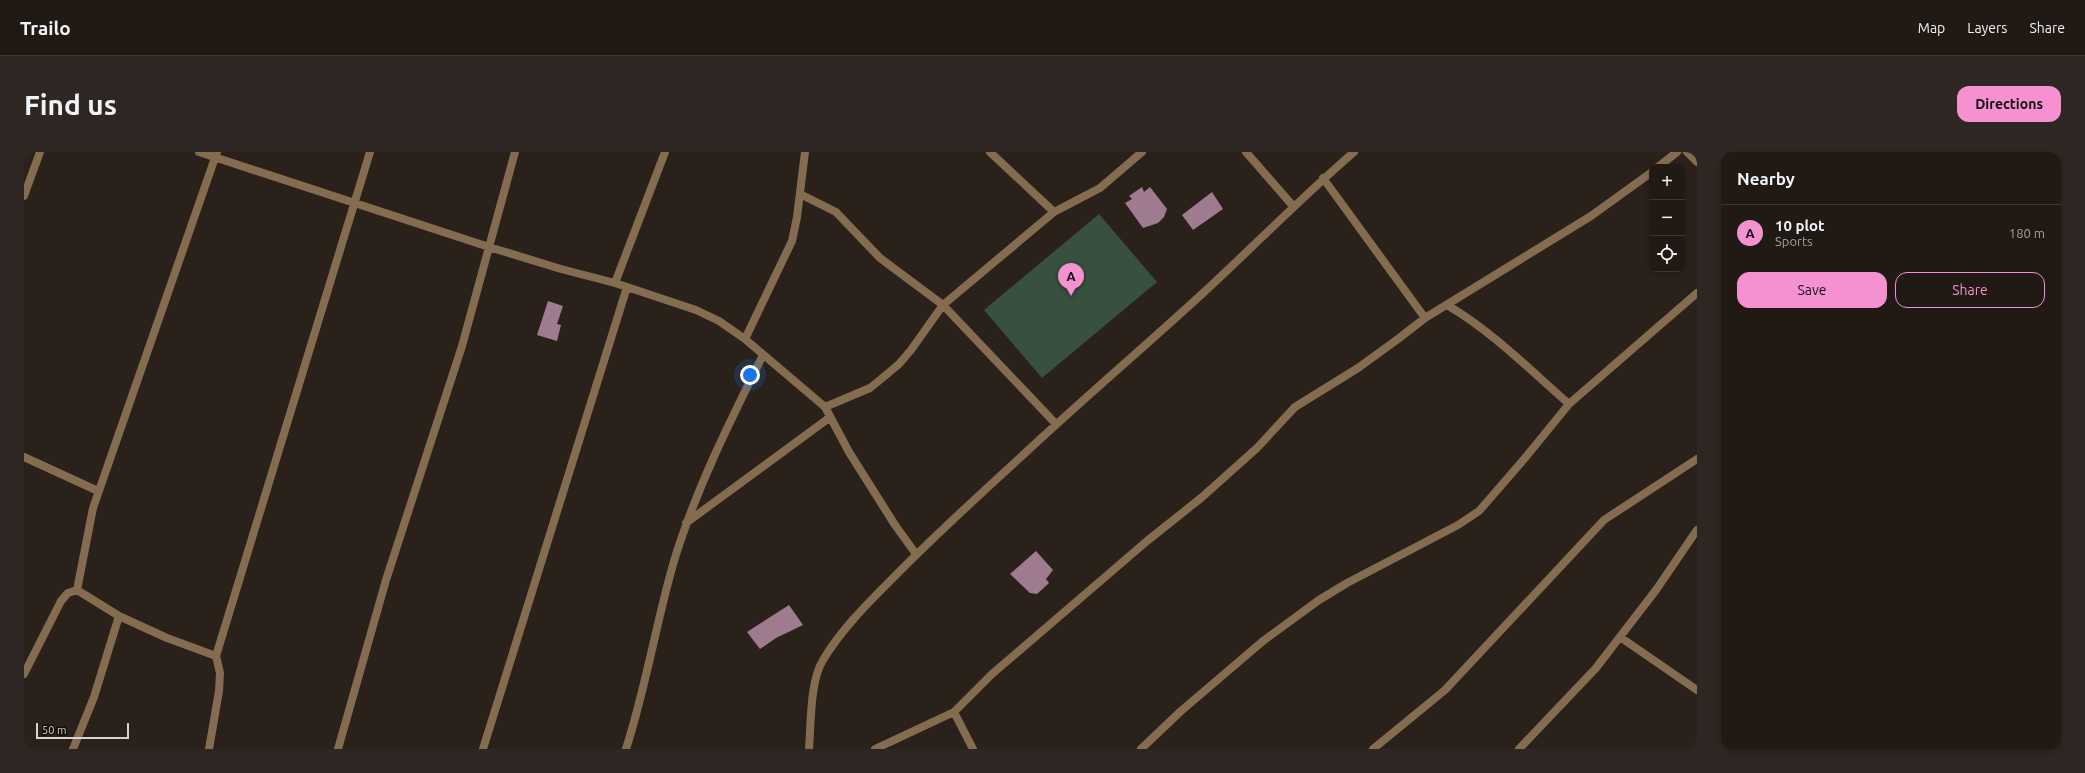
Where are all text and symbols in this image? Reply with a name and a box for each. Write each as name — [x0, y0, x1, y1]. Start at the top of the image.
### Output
text: Trailo — [20, 17, 71, 39]
text: Map — [1918, 20, 1945, 36]
text: Layers — [1967, 20, 2007, 36]
text: Share — [2029, 20, 2065, 36]
button: Directions — [1957, 86, 2061, 122]
text: Find us — [24, 89, 117, 120]
map controls — [1649, 164, 1685, 272]
button: + — [1649, 164, 1685, 200]
text: Nearby — [1737, 169, 1795, 188]
button: − — [1649, 200, 1685, 236]
text: 10 plot — [1775, 217, 1825, 234]
text: A — [1745, 226, 1755, 240]
text: 180 m — [2009, 226, 2045, 240]
text: Sports — [1775, 234, 1813, 248]
button: locate — [1649, 236, 1685, 272]
pin: A — [1058, 263, 1084, 296]
button: Save — [1737, 272, 1887, 308]
button: Share — [1895, 272, 2045, 308]
your location — [740, 365, 760, 385]
scale bar — [36, 721, 129, 740]
text: 50 m — [42, 724, 66, 736]

